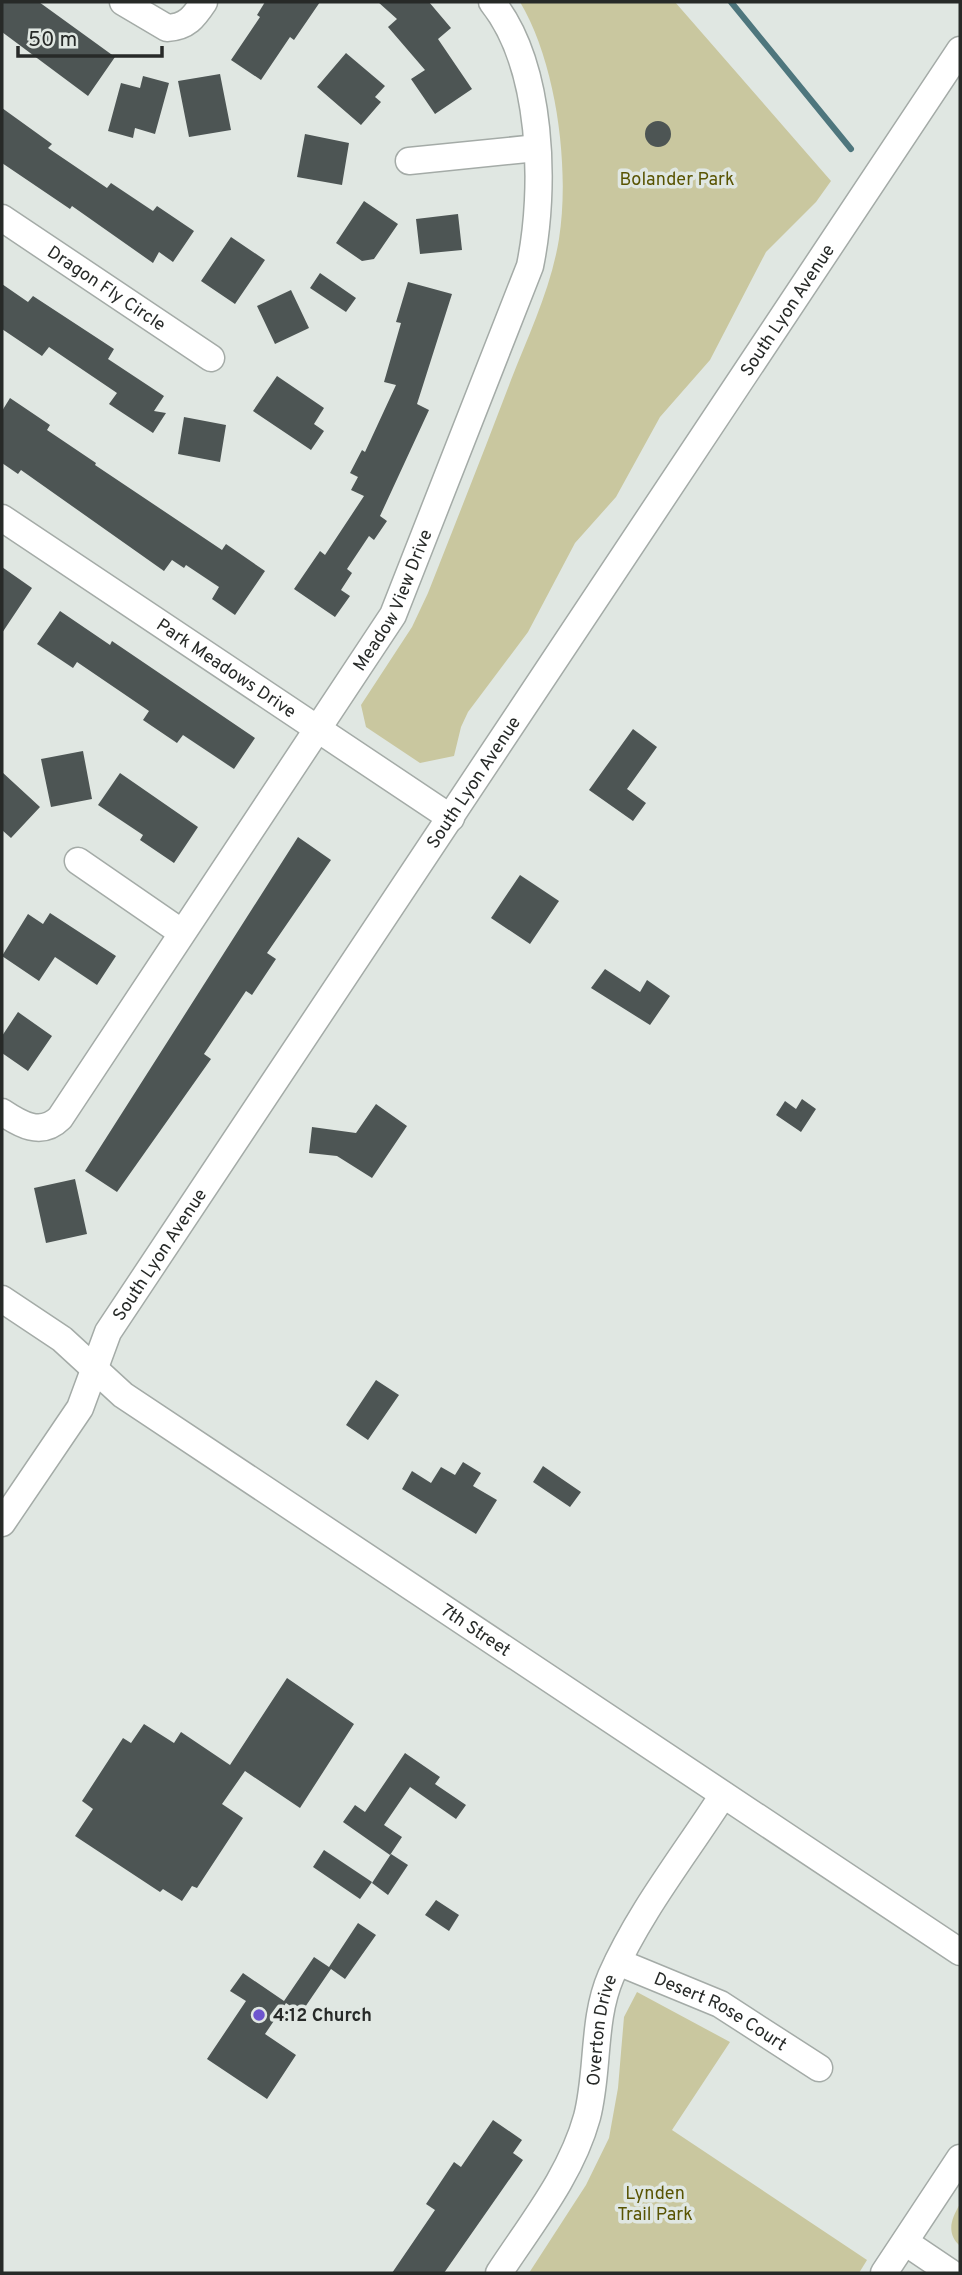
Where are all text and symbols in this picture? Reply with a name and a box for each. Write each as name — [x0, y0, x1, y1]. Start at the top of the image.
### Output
scale bar — [18, 14, 161, 58]
text: 50 m — [28, 27, 77, 54]
park label: Bolander Park — [619, 169, 735, 192]
street label: South Lyon Avenue — [736, 240, 841, 381]
street label: Dragon Fly Circle — [42, 241, 170, 337]
street label: Meadow View Drive — [349, 526, 438, 676]
street label: Park Meadows Drive — [151, 614, 300, 724]
street label: South Lyon Avenue — [422, 713, 527, 854]
street label: South Lyon Avenue — [109, 1185, 213, 1326]
street label: 7th Street — [436, 1600, 515, 1663]
street label: Desert Rose Court — [650, 1968, 791, 2057]
street label: Overton Drive — [583, 1971, 623, 2087]
place label: 4:12 Church — [273, 2005, 372, 2028]
marker: 4:12 Church — [251, 2007, 267, 2023]
park label: Lynden Trail Park — [617, 2183, 693, 2227]

